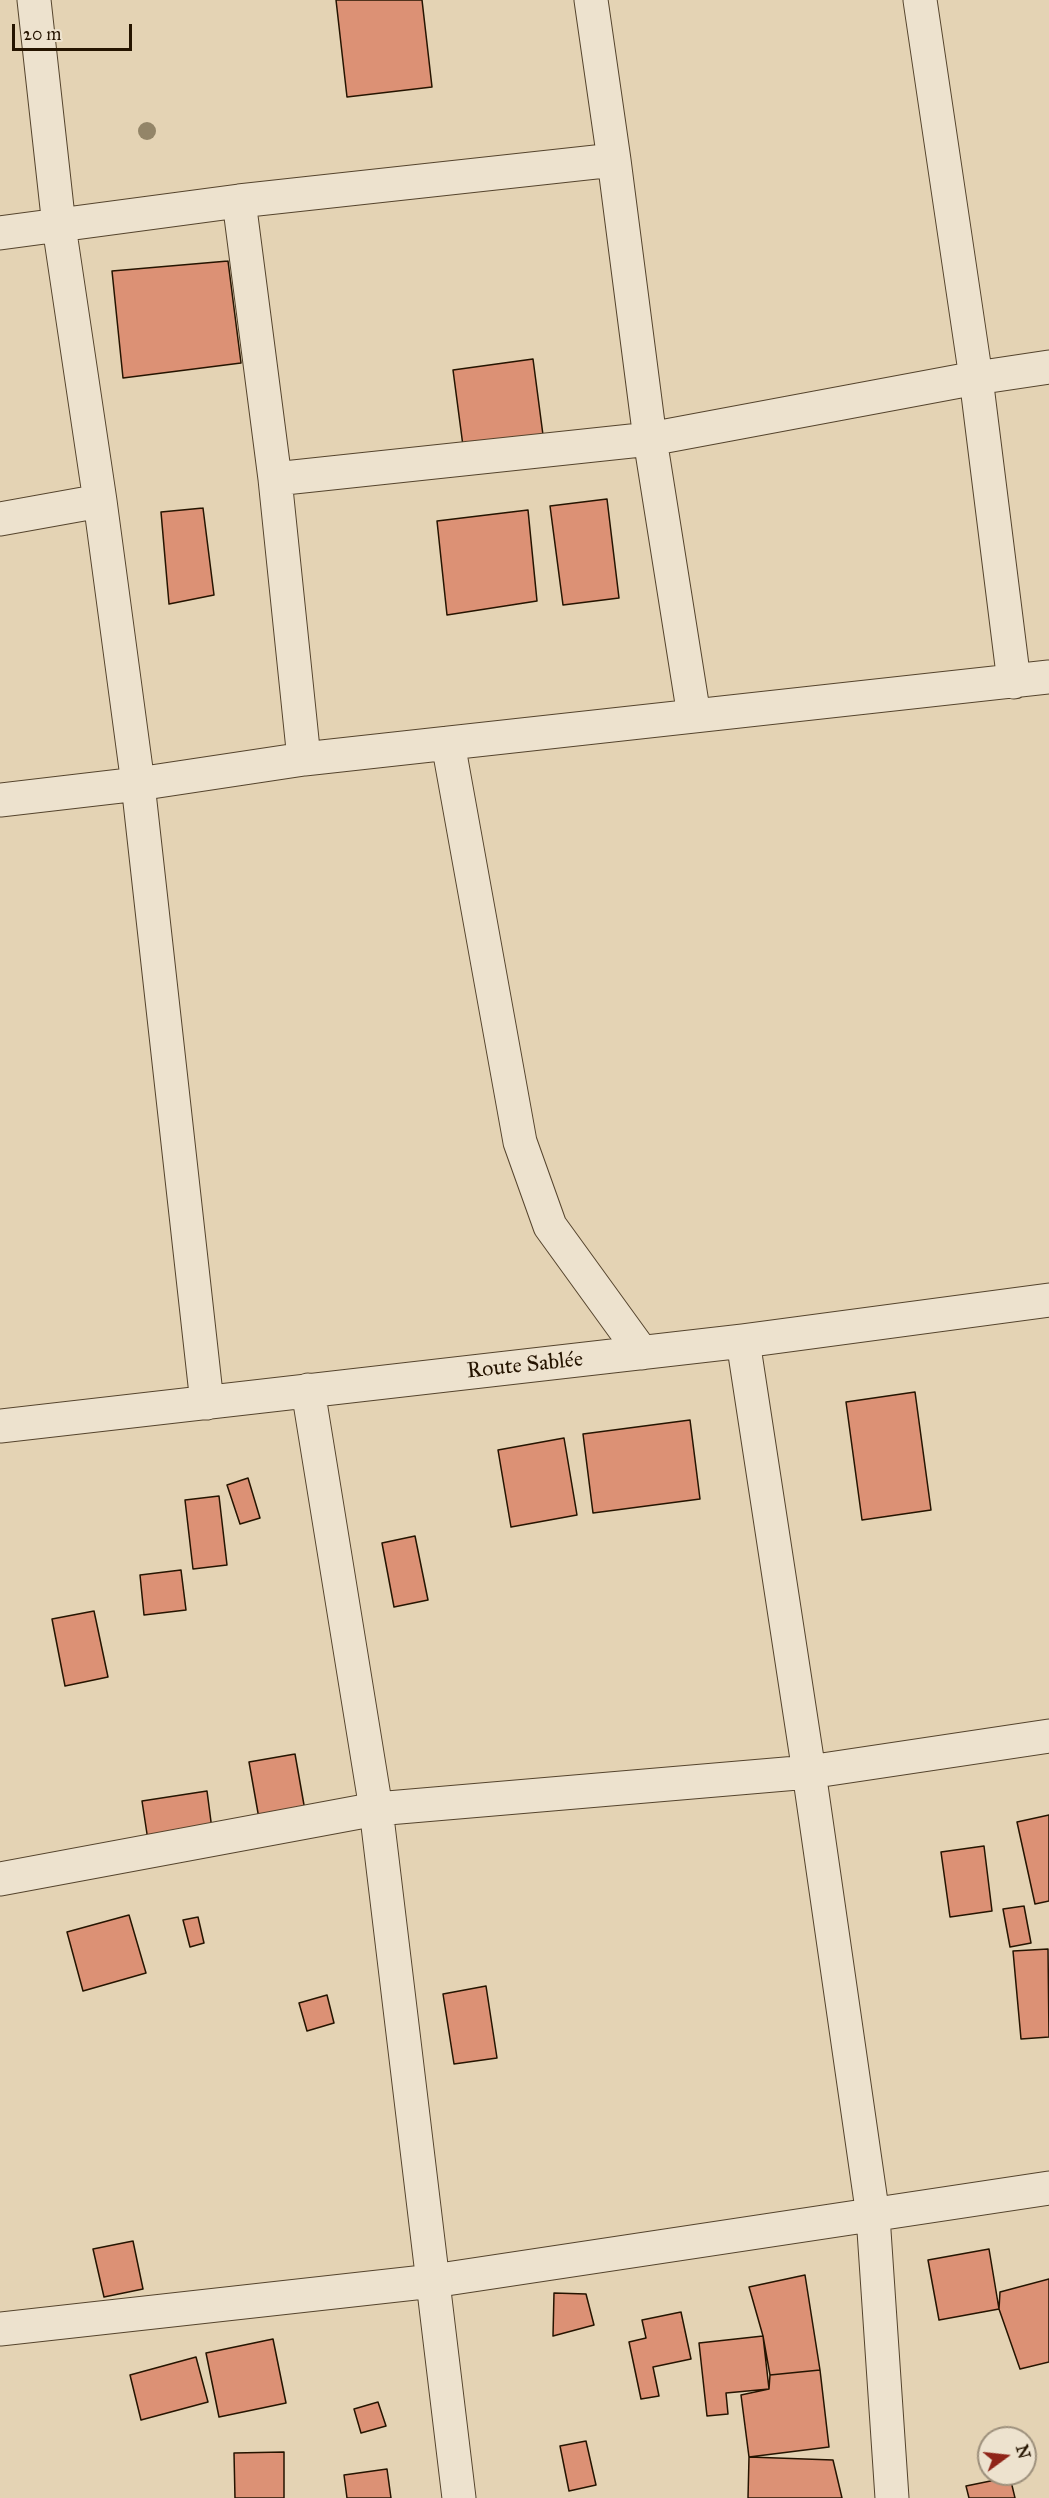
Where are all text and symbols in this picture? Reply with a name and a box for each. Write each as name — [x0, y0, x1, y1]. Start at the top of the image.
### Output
scale bar — [15, 12, 135, 50]
text: 20 m — [23, 23, 61, 45]
street label: Route Sablée — [466, 1347, 584, 1385]
north arrow — [977, 2426, 1037, 2486]
text: N — [1012, 2443, 1034, 2461]

